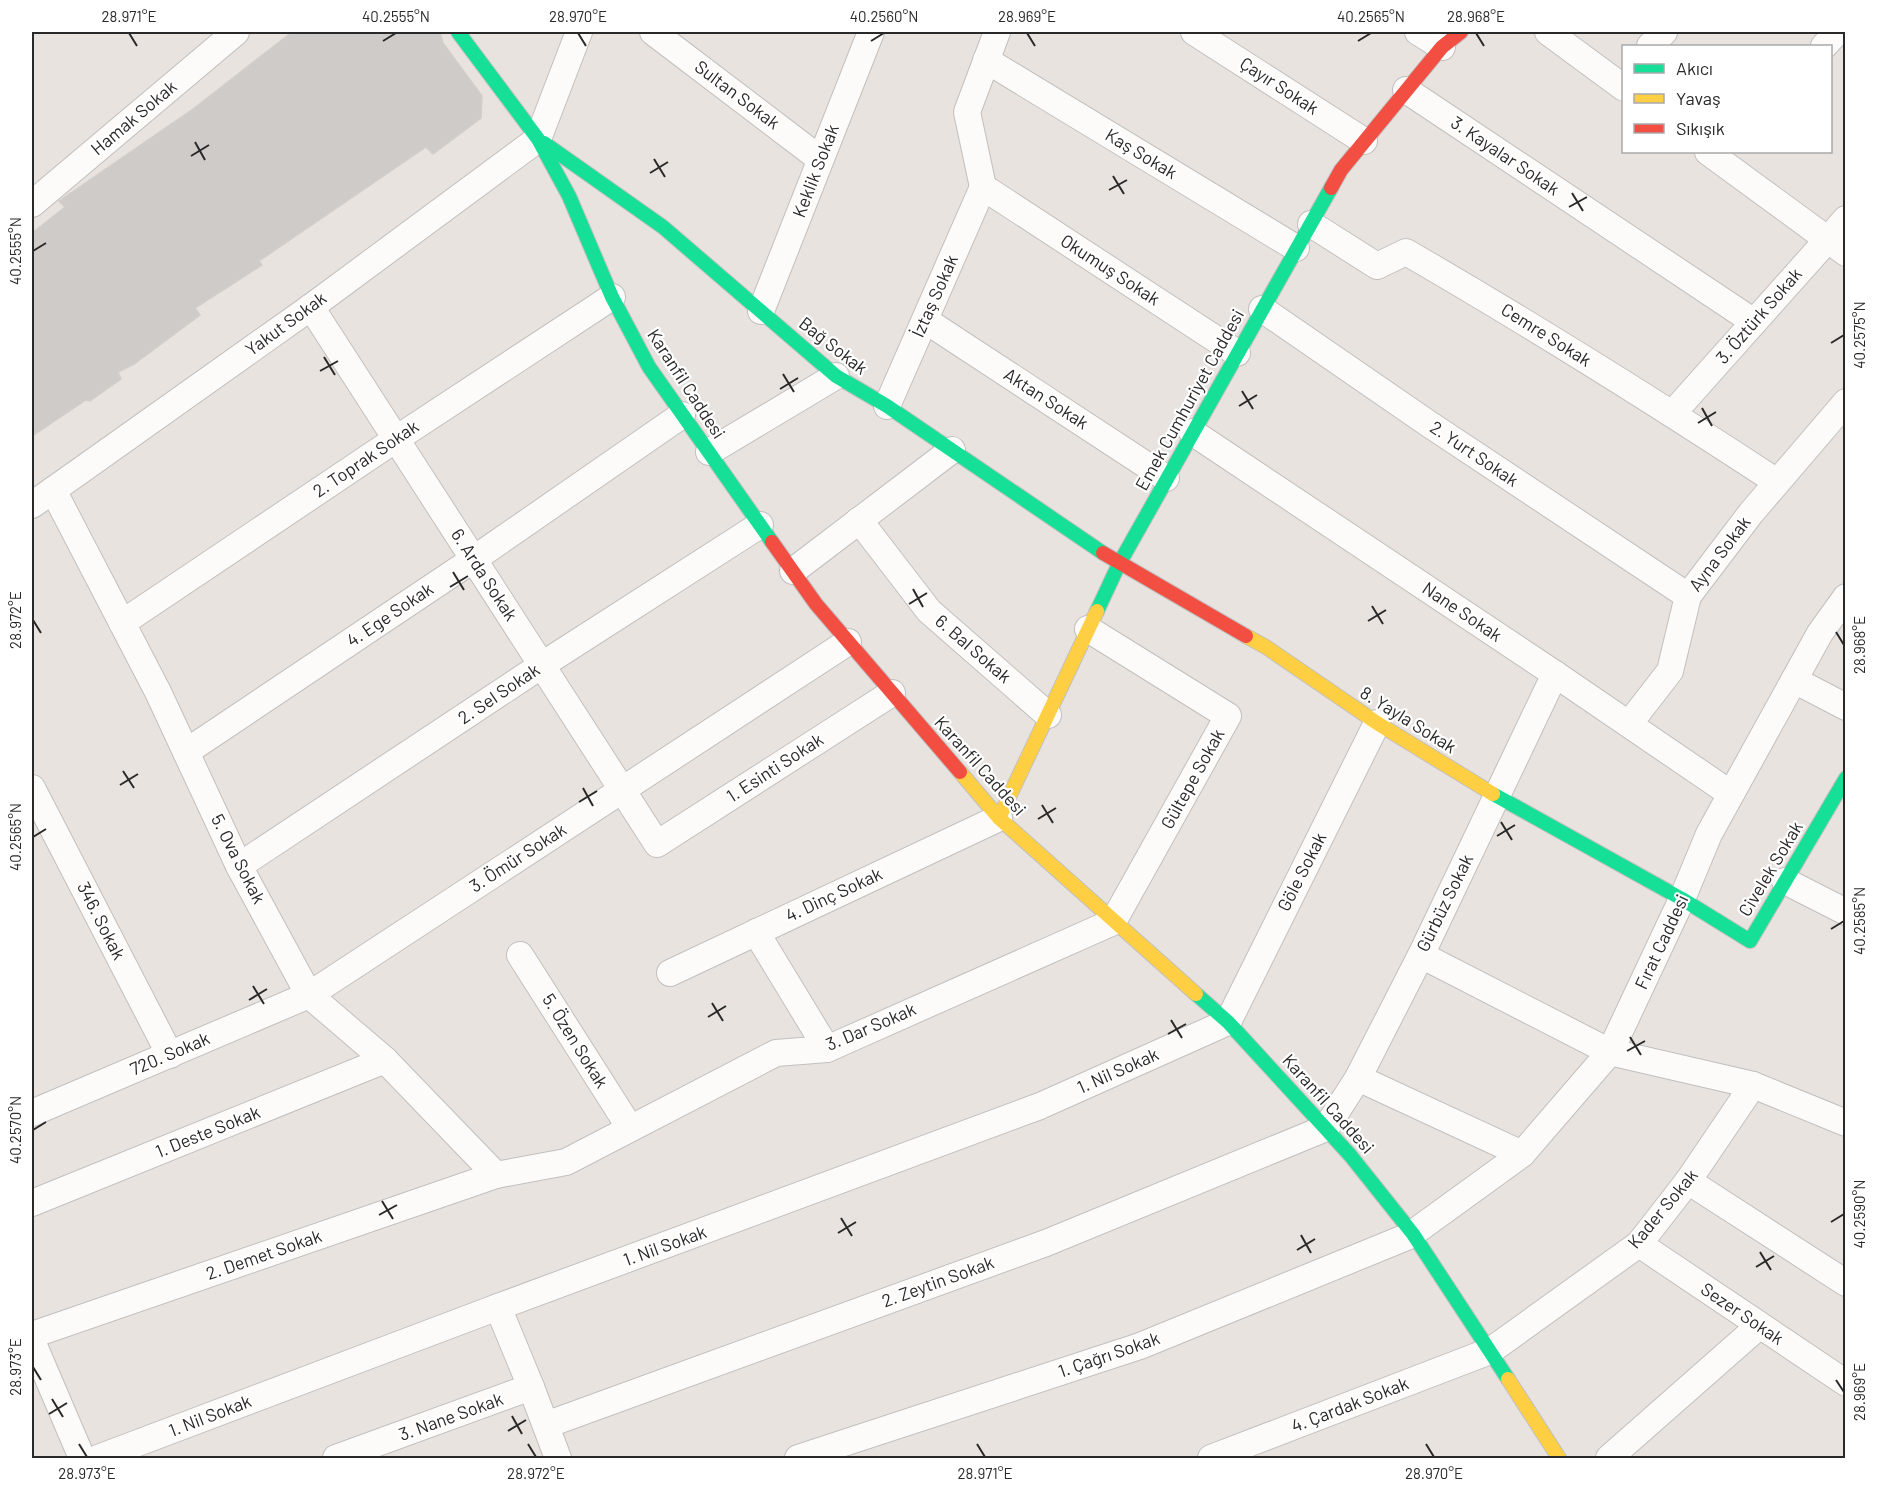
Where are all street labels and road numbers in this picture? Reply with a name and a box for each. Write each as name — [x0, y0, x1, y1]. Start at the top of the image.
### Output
street label: Çayır Sokak — [1236, 52, 1323, 119]
street label: Sultan Sokak — [691, 55, 784, 133]
street label: Hamak Sokak — [86, 75, 181, 159]
street label: 3. Kayalar Sokak — [1447, 111, 1564, 200]
street label: Keklik Sokak — [787, 121, 843, 220]
street label: Kaş Sokak — [1102, 123, 1181, 183]
street label: Okumuş Sokak — [1057, 229, 1164, 309]
street label: İztaş Sokak — [906, 251, 962, 340]
street label: 3. Öztürk Sokak — [1711, 263, 1806, 368]
street label: Yakut Sokak — [241, 286, 330, 360]
street label: Cemre Sokak — [1497, 298, 1596, 371]
street label: Emek Cumhuriyet Caddesi — [1130, 305, 1248, 494]
street label: Bağ Sokak — [795, 312, 872, 379]
street label: Karanfil Caddesi — [643, 324, 731, 443]
street label: Aktan Sokak — [1000, 363, 1093, 434]
street label: 2. Toprak Sokak — [308, 415, 422, 502]
street label: 2. Yurt Sokak — [1426, 416, 1523, 491]
street label: Ayna Sokak — [1684, 511, 1755, 595]
street label: 6. Arda Sokak — [447, 524, 523, 625]
street label: Nane Sokak — [1418, 576, 1507, 646]
street label: 4. Ege Sokak — [342, 577, 437, 651]
street label: 6. Bal Sokak — [931, 609, 1016, 687]
street label: 2. Sel Sokak — [454, 658, 543, 728]
street label: 8. Yayla Sokak — [1356, 681, 1461, 757]
street label: Karanfil Caddesi — [930, 711, 1031, 820]
street label: Gültepe Sokak — [1156, 725, 1229, 832]
street label: 1. Esinti Sokak — [722, 728, 827, 807]
street label: 5. Ova Sokak — [207, 810, 271, 907]
street label: Civelek Sokak — [1733, 817, 1807, 920]
street label: 3. Ömür Sokak — [465, 818, 570, 897]
street label: Göle Sokak — [1272, 829, 1330, 915]
street label: Gürbüz Sokak — [1411, 850, 1477, 955]
street label: 4. Dinç Sokak — [782, 862, 885, 926]
street label: 346. Sokak — [73, 878, 131, 963]
street label: Fırat Caddesi — [1630, 891, 1693, 993]
street label: 5. Özen Sokak — [538, 989, 614, 1092]
street label: 3. Dar Sokak — [822, 997, 919, 1055]
street label: 720. Sokak — [126, 1026, 213, 1080]
street label: 1. Nil Sokak — [1073, 1042, 1162, 1098]
street label: Karanfil Caddesi — [1278, 1049, 1379, 1158]
street label: 1. Deste Sokak — [152, 1100, 263, 1162]
street label: Kader Sokak — [1623, 1164, 1702, 1253]
street label: 1. Nil Sokak — [620, 1220, 709, 1270]
street label: 2. Demet Sokak — [203, 1224, 324, 1284]
street label: 2. Zeytin Sokak — [879, 1251, 997, 1312]
street label: Sezer Sokak — [1697, 1277, 1788, 1349]
street label: 1. Çağrı Sokak — [1055, 1326, 1162, 1382]
street label: 4. Çardak Sokak — [1288, 1372, 1411, 1437]
street label: 3. Nane Sokak — [395, 1387, 506, 1445]
street label: 1. Nil Sokak — [165, 1389, 254, 1441]

